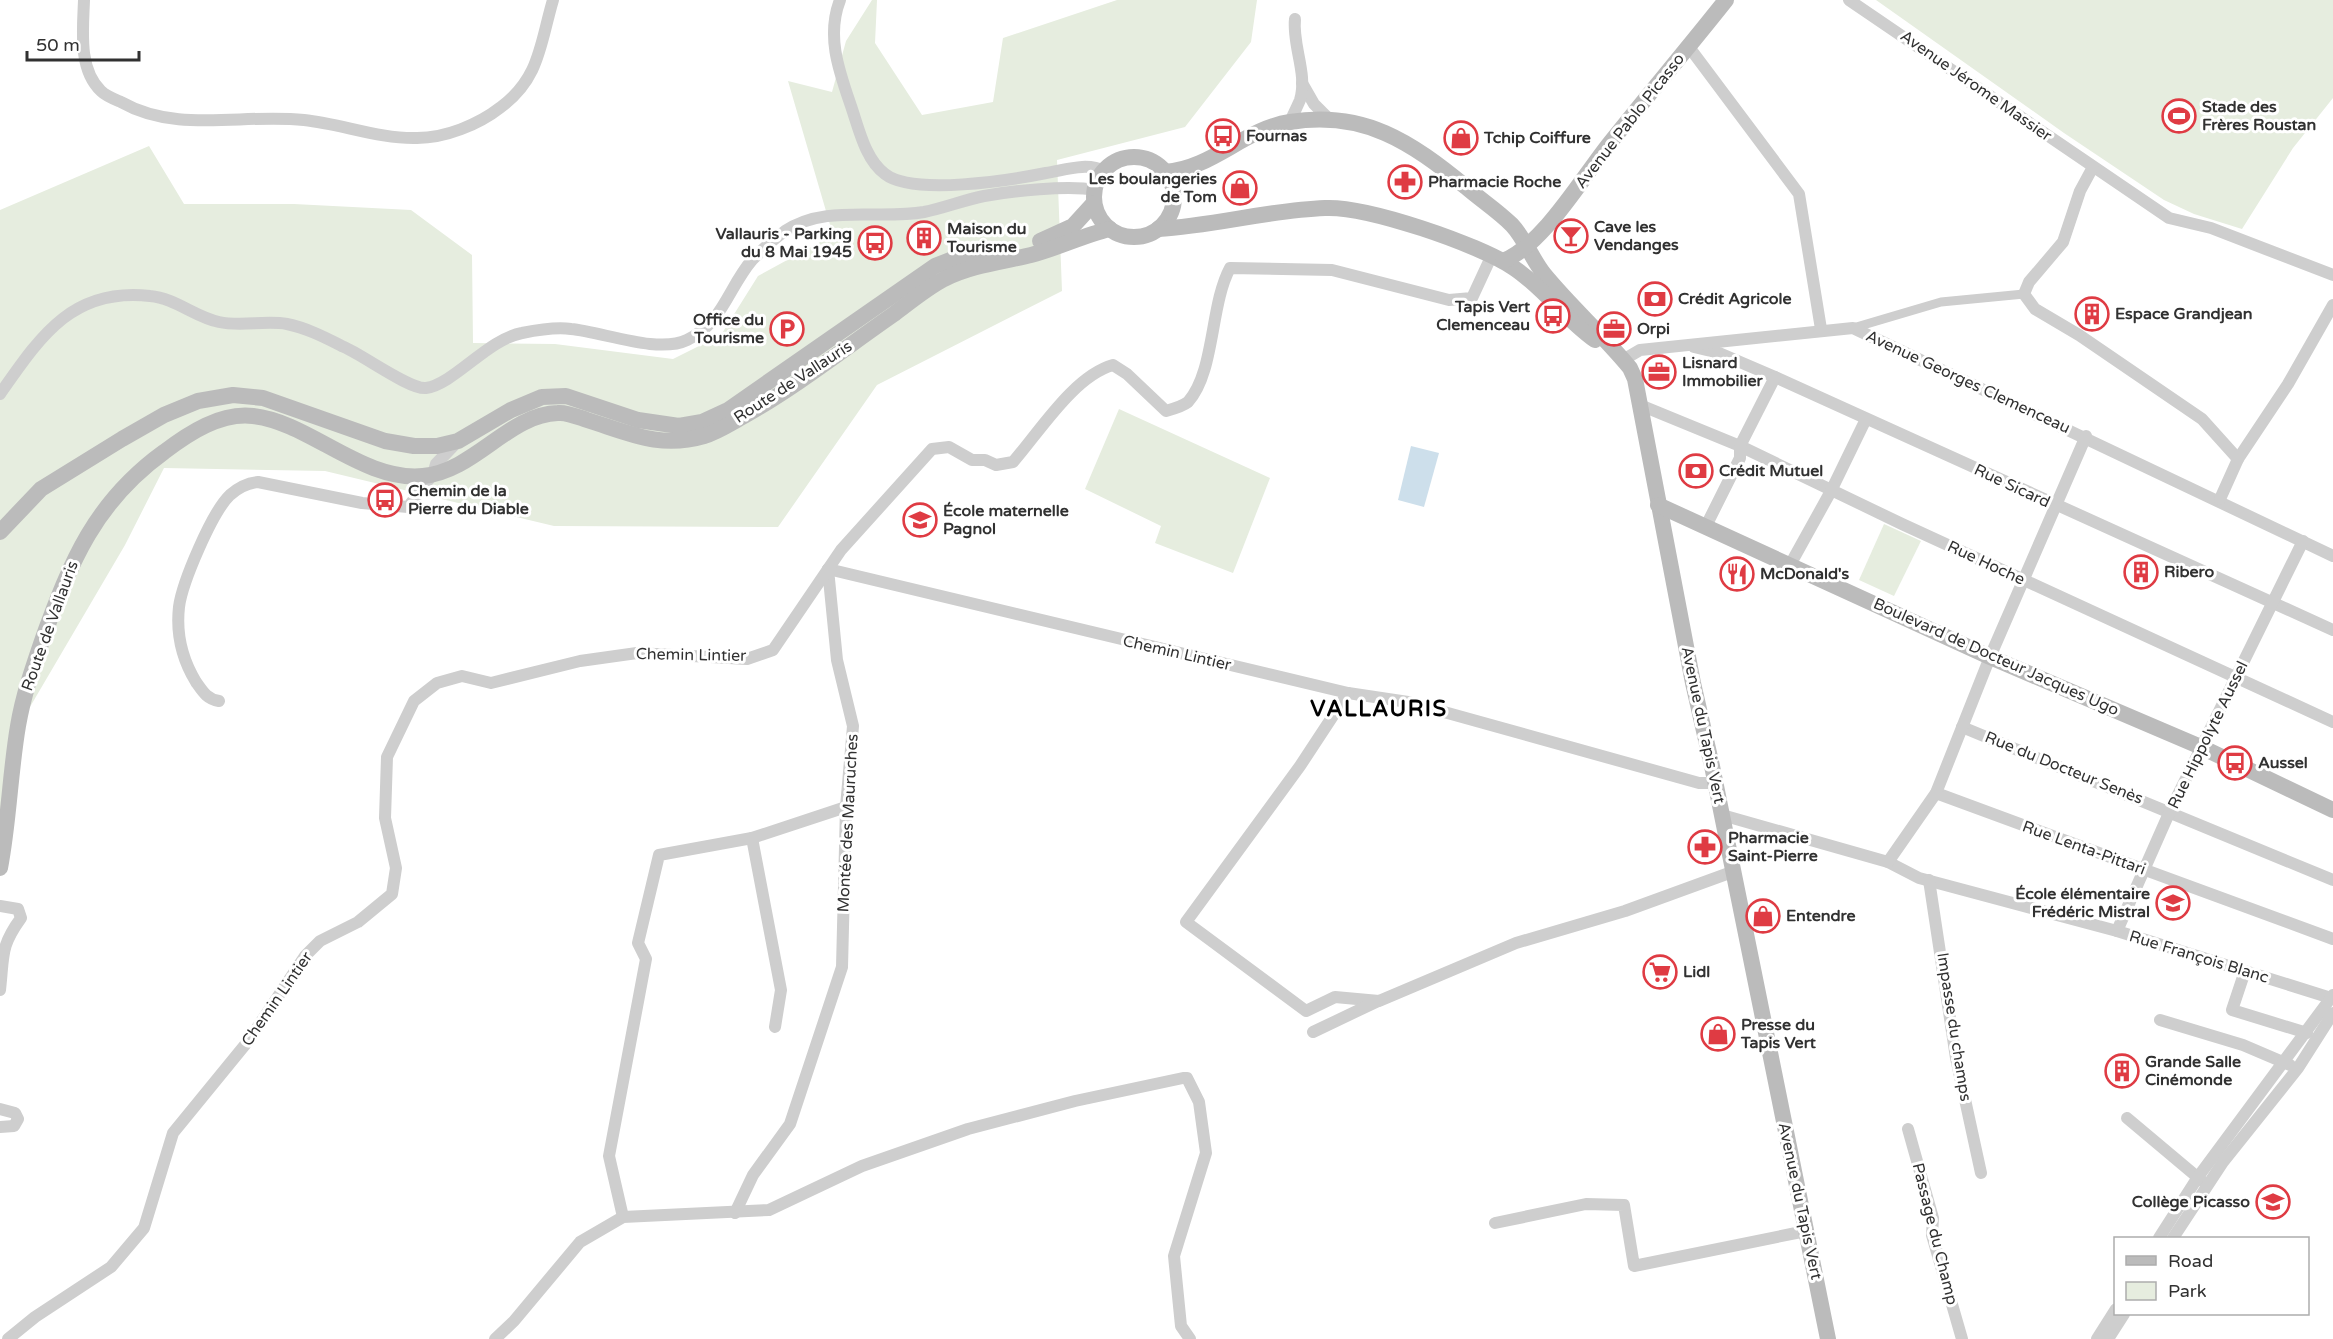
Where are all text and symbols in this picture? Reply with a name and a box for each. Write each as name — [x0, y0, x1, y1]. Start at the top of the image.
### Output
scale bar — [27, 24, 140, 62]
street label: Avenue Jérome Massier — [1896, 26, 2056, 146]
text: 50 m — [36, 34, 80, 56]
street label: Avenue Pablo Picasso — [1571, 49, 1689, 193]
place label: Stade des Frères Roustan — [2202, 97, 2316, 135]
sports icon: Stade des Frères Roustan — [2161, 98, 2197, 134]
bus stop icon: Fournas — [1205, 118, 1241, 154]
shop icon: Tchip Coiffure — [1443, 120, 1479, 156]
place label: Fournas — [1246, 126, 1307, 146]
place label: Tchip Coiffure — [1483, 128, 1591, 148]
pharmacy icon: Pharmacie Roche — [1387, 164, 1423, 200]
place label: Les boulangeries de Tom — [1089, 169, 1217, 207]
shop icon: Les boulangeries de Tom — [1222, 170, 1258, 206]
place label: Pharmacie Roche — [1428, 172, 1561, 192]
place label: Cave les Vendanges — [1594, 217, 1679, 255]
bar icon: Cave les Vendanges — [1553, 218, 1589, 254]
place label: Maison du Tourisme — [946, 219, 1027, 257]
building icon: Maison du Tourisme — [906, 220, 942, 256]
place label: Vallauris - Parking du 8 Mai 1945 — [716, 224, 852, 262]
bus stop icon: Vallauris - Parking du 8 Mai 1945 — [857, 225, 893, 261]
bank icon: Crédit Agricole — [1637, 281, 1673, 317]
place label: Crédit Agricole — [1678, 289, 1792, 309]
building icon: Espace Grandjean — [2074, 296, 2110, 332]
place label: Tapis Vert Clemenceau — [1436, 297, 1531, 335]
bus stop icon: Tapis Vert Clemenceau — [1535, 298, 1571, 334]
place label: Espace Grandjean — [2115, 304, 2253, 324]
place label: Office du Tourisme — [693, 310, 764, 348]
parking icon: Office du Tourisme — [769, 311, 805, 347]
office icon: Orpi — [1596, 311, 1632, 347]
place label: Orpi — [1637, 319, 1670, 339]
street label: Avenue Georges Clemenceau — [1863, 326, 2073, 438]
street label: Route de Vallauris — [730, 336, 856, 428]
place label: Lisnard Immobilier — [1682, 353, 1764, 391]
office icon: Lisnard Immobilier — [1641, 354, 1677, 390]
bank icon: Crédit Mutuel — [1678, 453, 1714, 489]
street label: Rue Sicard — [1971, 460, 2053, 512]
place label: Crédit Mutuel — [1719, 461, 1823, 481]
place label: Chemin de la Pierre du Diable — [408, 481, 529, 519]
bus stop icon: Chemin de la Pierre du Diable — [367, 482, 403, 518]
place label: École maternelle Pagnol — [943, 501, 1069, 539]
school or university icon: École maternelle Pagnol — [902, 502, 938, 538]
street label: Rue Hoche — [1944, 536, 2028, 590]
building icon: Ribero — [2123, 554, 2159, 590]
restaurant icon: McDonald's — [1719, 556, 1755, 592]
street label: Route de Vallauris — [17, 558, 83, 694]
place label: Ribero — [2164, 562, 2214, 582]
place label: McDonald's — [1760, 564, 1850, 584]
street label: Boulevard de Docteur Jacques Ugo — [1870, 594, 2122, 720]
street label: Chemin Lintier — [1121, 631, 1234, 675]
street label: Chemin Lintier — [636, 644, 747, 666]
street label: Avenue du Tapis Vert — [1677, 645, 1729, 805]
street label: Rue Hippolyte Aussel — [2163, 658, 2253, 812]
district label: VALLAURIS — [1310, 696, 1448, 722]
street label: Rue du Docteur Senès — [1982, 727, 2146, 809]
street label: Montée des Mauruches — [833, 733, 863, 913]
bus stop icon: Aussel — [2217, 745, 2253, 781]
place label: Aussel — [2258, 753, 2308, 773]
street label: Rue Lenta-Pittari — [2020, 816, 2148, 880]
place label: Pharmacie Saint-Pierre — [1728, 828, 1818, 866]
pharmacy icon: Pharmacie Saint-Pierre — [1687, 829, 1723, 865]
place label: École élémentaire Frédéric Mistral — [2015, 884, 2150, 922]
school or university icon: École élémentaire Frédéric Mistral — [2155, 885, 2191, 921]
shop icon: Entendre — [1745, 898, 1781, 934]
place label: Entendre — [1786, 906, 1856, 926]
street label: Rue François Blanc — [2127, 926, 2271, 988]
street label: Chemin Lintier — [237, 947, 317, 1050]
street label: Impasse du champs — [1932, 951, 1976, 1103]
supermarket icon: Lidl — [1642, 954, 1678, 990]
place label: Lidl — [1683, 962, 1710, 982]
place label: Presse du Tapis Vert — [1740, 1015, 1817, 1053]
shop icon: Presse du Tapis Vert — [1700, 1016, 1736, 1052]
place label: Grande Salle Cinémonde — [2145, 1052, 2241, 1090]
building icon: Grande Salle Cinémonde — [2104, 1053, 2140, 1089]
street label: Avenue du Tapis Vert — [1774, 1121, 1826, 1281]
street label: Passage du Champ — [1908, 1161, 1962, 1307]
school or university icon: Collège Picasso — [2255, 1184, 2291, 1220]
place label: Collège Picasso — [2132, 1192, 2250, 1212]
legend — [2114, 1237, 2309, 1315]
text: Road — [2168, 1250, 2213, 1272]
text: Park — [2168, 1280, 2207, 1302]

